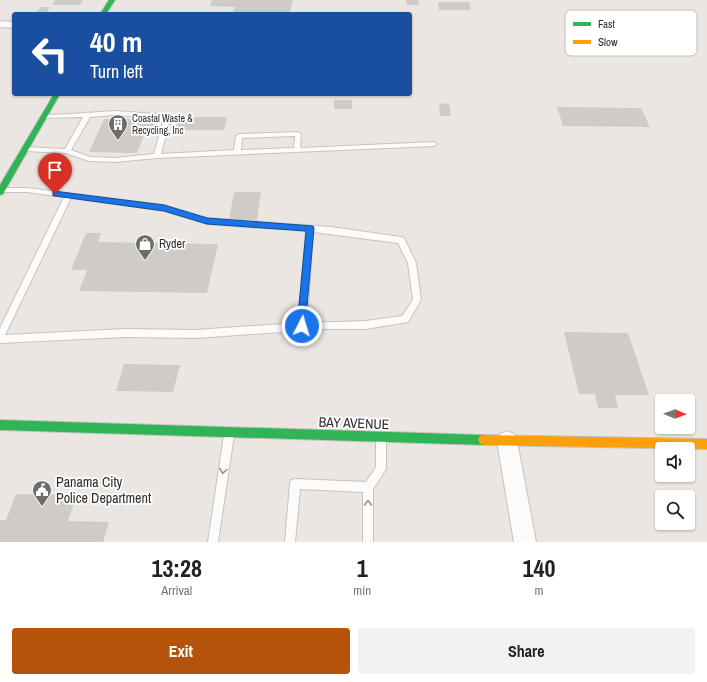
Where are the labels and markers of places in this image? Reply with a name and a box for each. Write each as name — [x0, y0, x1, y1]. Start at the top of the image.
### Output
place label: Coastal Waste & Recycling, Inc — [132, 112, 193, 137]
building icon: Coastal Waste & Recycling, Inc — [107, 113, 129, 141]
pin — [38, 153, 72, 194]
shop icon: Ryder — [134, 233, 156, 261]
place label: Ryder — [159, 236, 186, 252]
place label: Panama City Police Department — [56, 473, 151, 507]
public building icon: Panama City Police Department — [31, 479, 53, 507]

